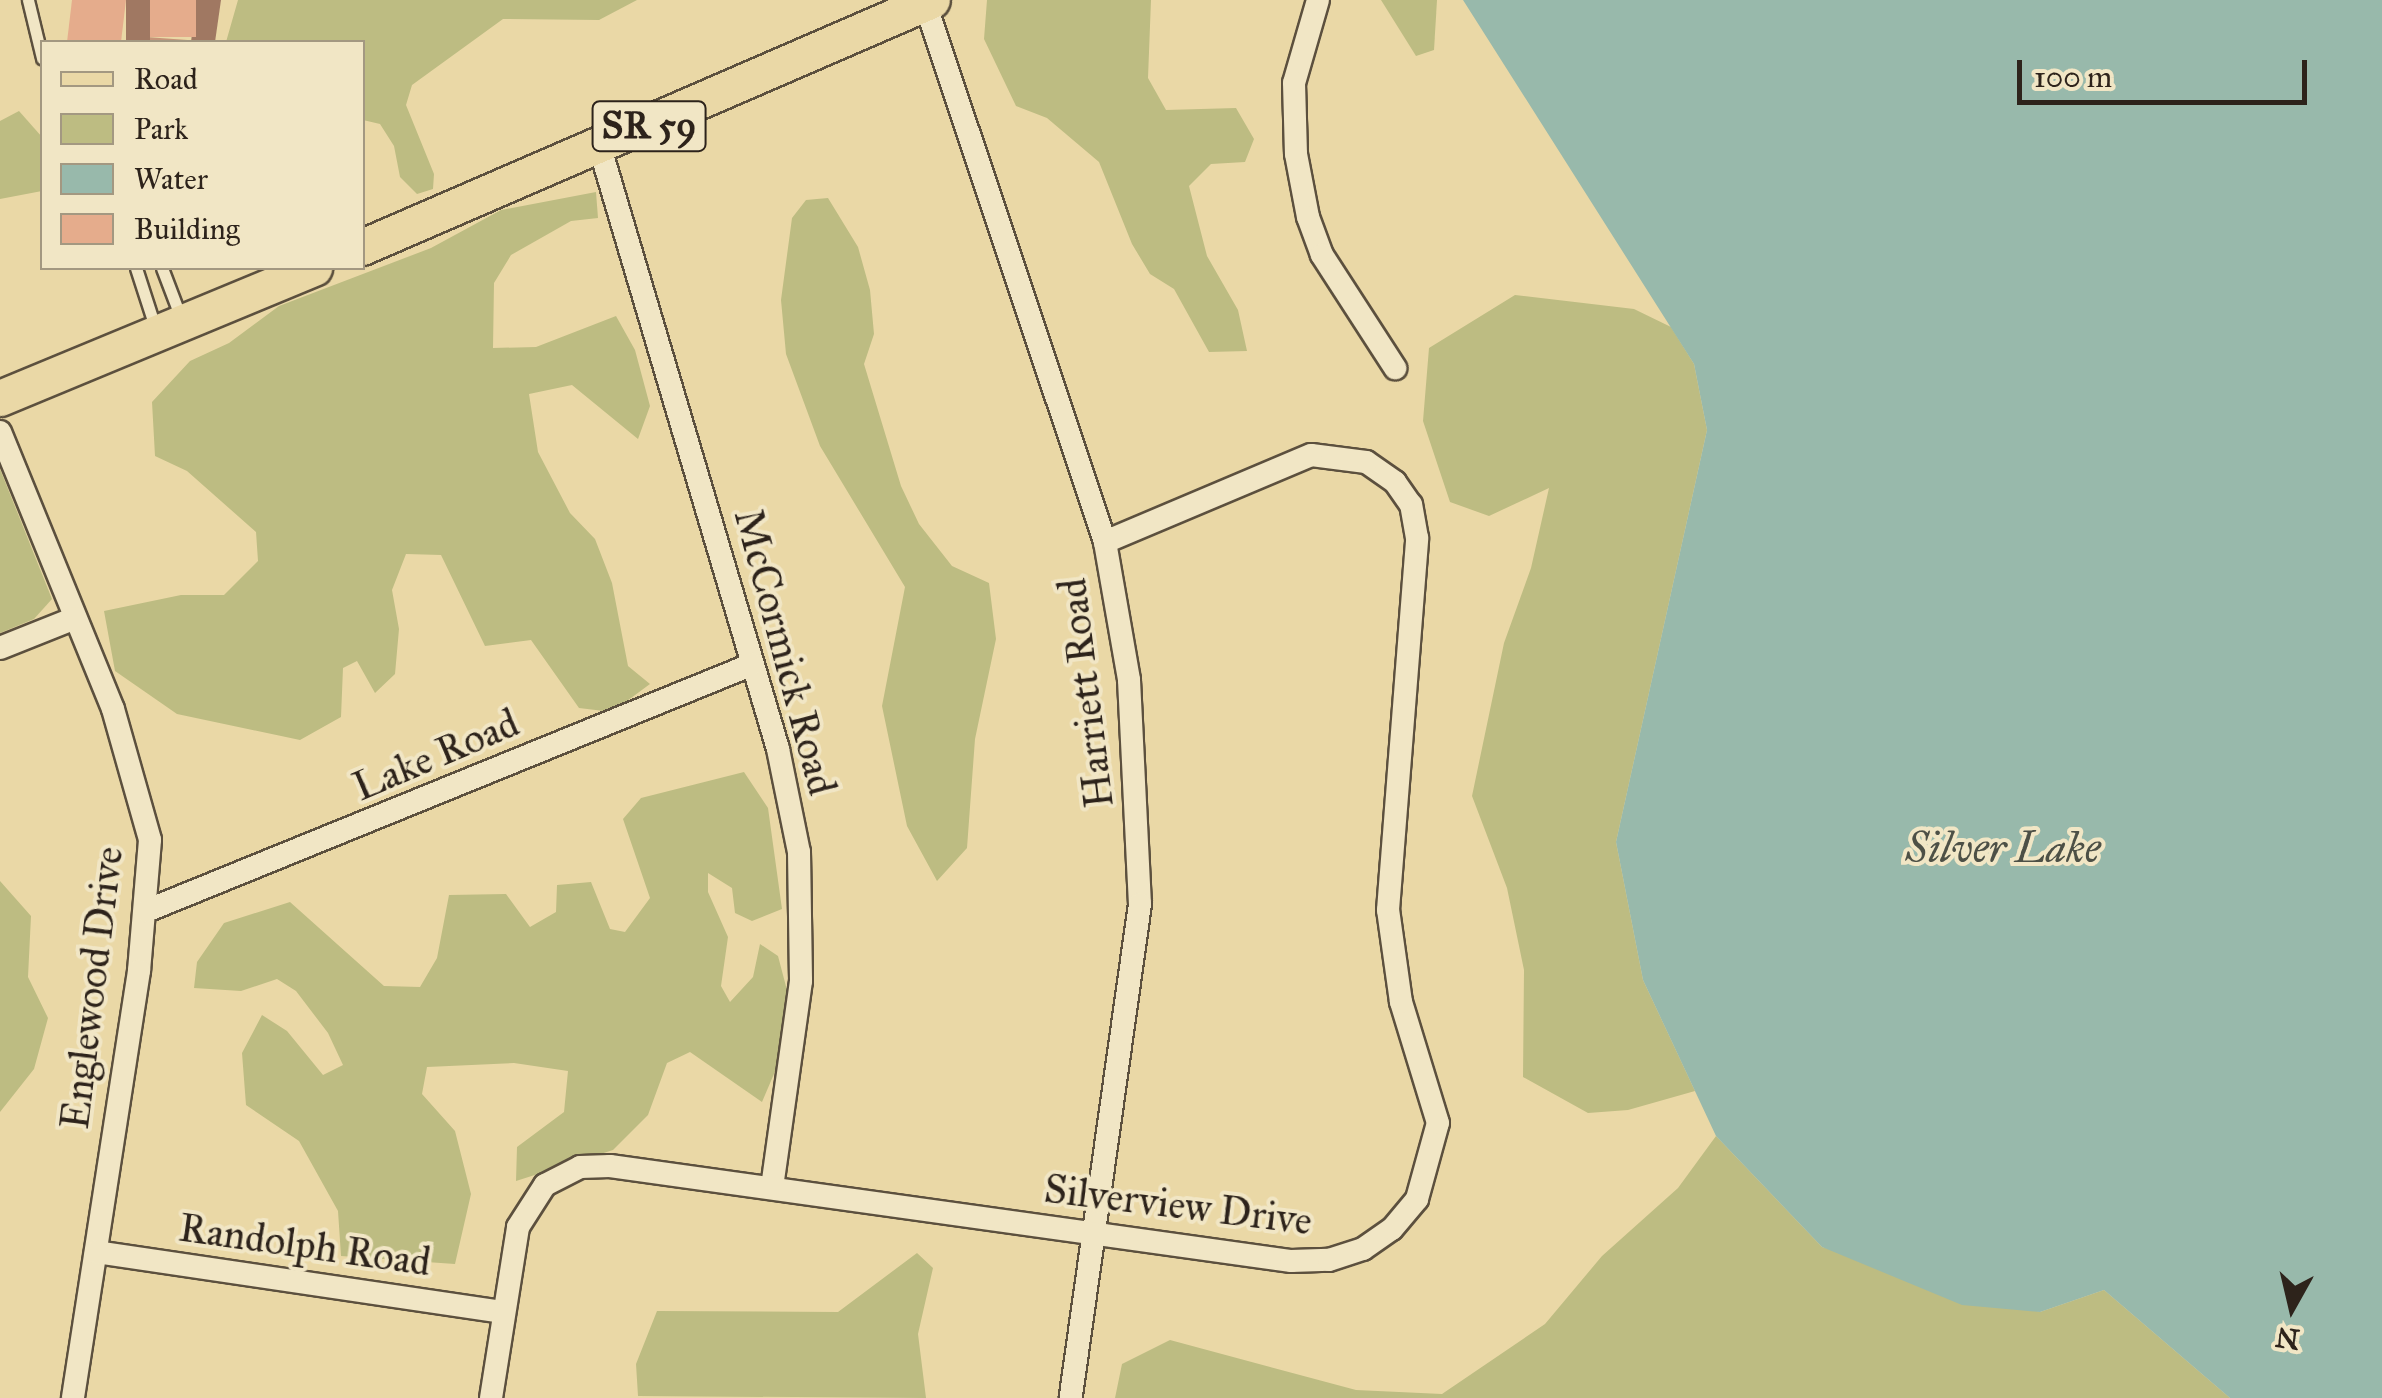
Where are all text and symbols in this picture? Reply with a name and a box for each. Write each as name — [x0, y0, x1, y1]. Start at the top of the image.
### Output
legend — [40, 40, 365, 270]
scale bar — [2022, 40, 2312, 102]
text: 100 m — [2034, 59, 2112, 95]
text: Road — [134, 61, 198, 97]
road number: SR 59 — [592, 93, 706, 159]
text: Park — [134, 111, 188, 147]
text: Water — [134, 161, 208, 197]
text: Building — [134, 211, 240, 247]
street label: McCormick Road — [724, 504, 846, 800]
street label: Harriett Road — [1048, 575, 1124, 811]
street label: Lake Road — [346, 699, 526, 811]
water label: Silver Lake — [1906, 823, 2100, 873]
street label: Englewood Drive — [51, 844, 133, 1132]
street label: Silverview Drive — [1041, 1165, 1315, 1245]
street label: Randolph Road — [176, 1204, 434, 1286]
north arrow — [2242, 1258, 2342, 1358]
text: N — [2274, 1319, 2302, 1357]

